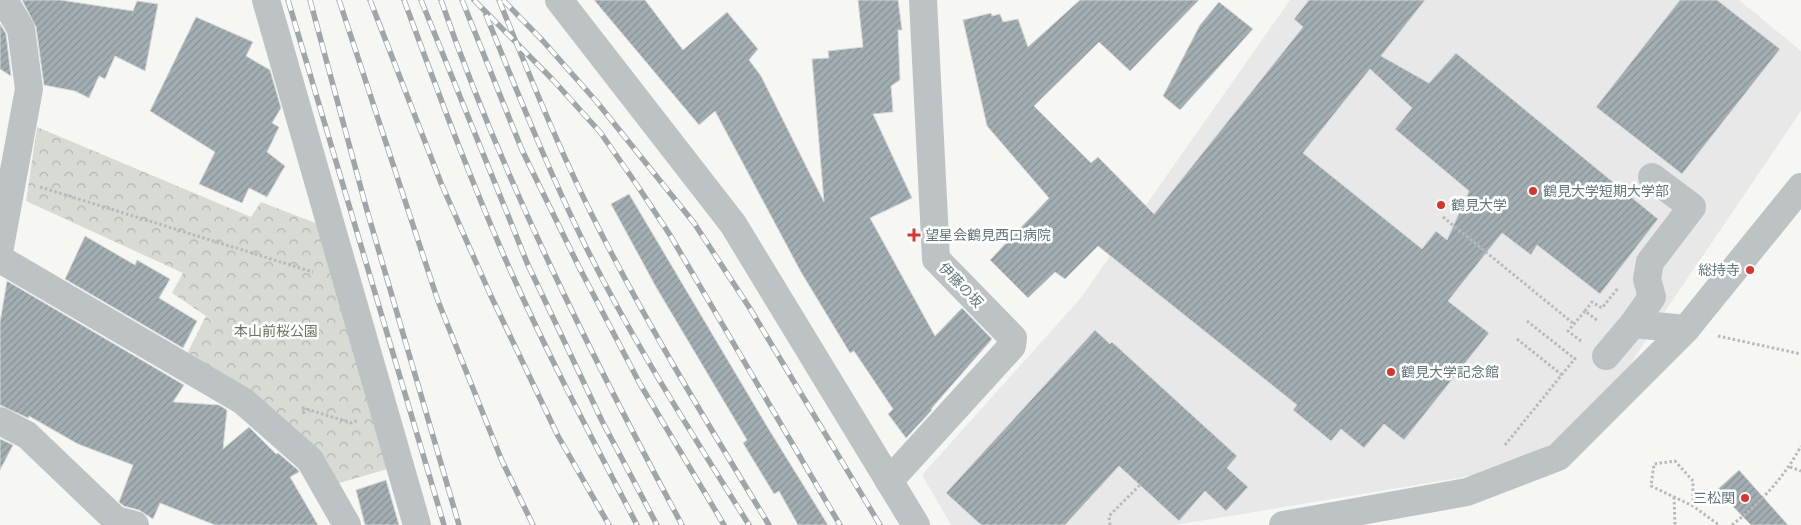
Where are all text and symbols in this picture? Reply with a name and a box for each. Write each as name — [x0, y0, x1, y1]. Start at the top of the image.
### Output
place label: 鶴見大学短期大学部 — [1543, 181, 1669, 201]
marker: 鶴見大学短期大学部 — [1527, 185, 1539, 197]
place label: 鶴見大学 — [1451, 195, 1507, 215]
marker: 鶴見大学 — [1435, 199, 1447, 211]
place label: 望星会鶴見西口病院 — [925, 225, 1051, 245]
marker: 望星会鶴見西口病院 — [907, 228, 921, 242]
street label: 伊藤の坂 — [934, 258, 988, 312]
place label: 総持寺 — [1698, 260, 1740, 280]
marker: 総持寺 — [1744, 264, 1756, 276]
park label: 本山前桜公園 — [234, 321, 318, 341]
place label: 鶴見大学記念館 — [1401, 362, 1499, 382]
marker: 鶴見大学記念館 — [1385, 366, 1397, 378]
place label: 三松関 — [1693, 488, 1735, 508]
marker: 三松関 — [1739, 492, 1751, 504]

